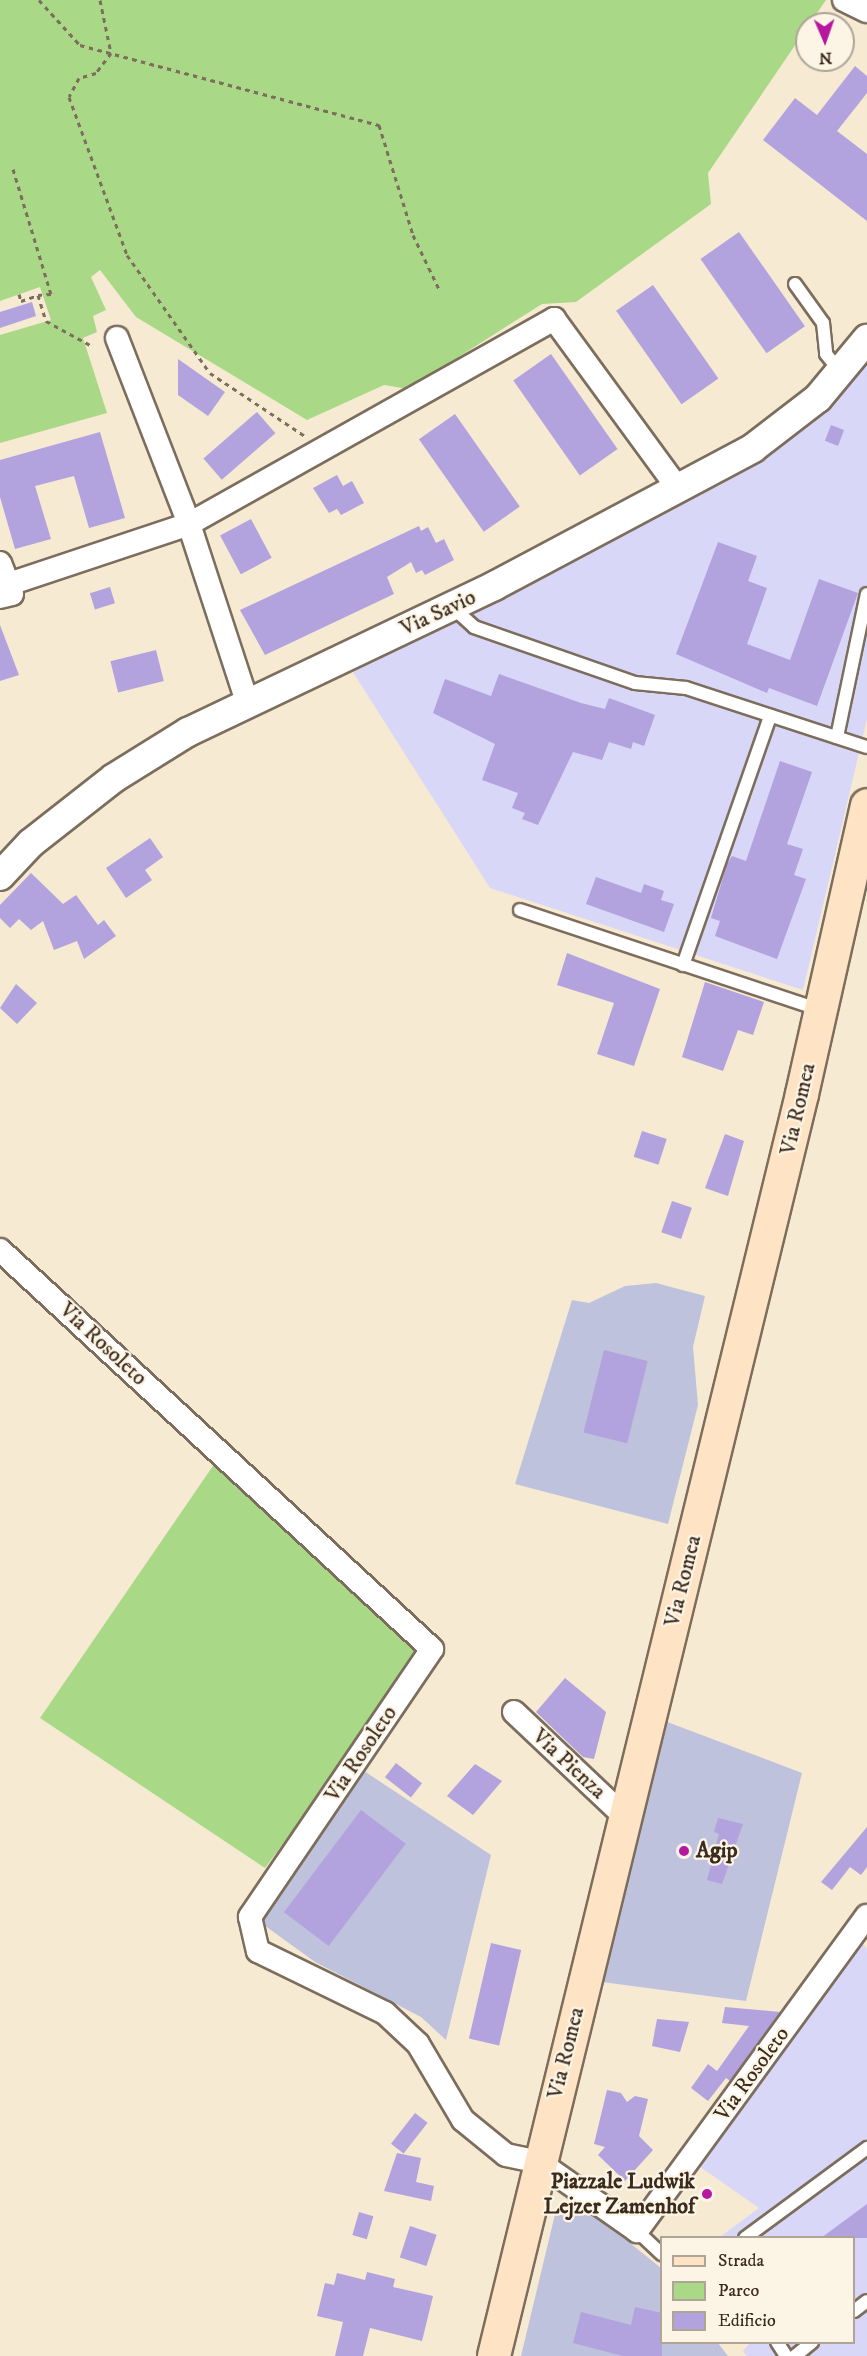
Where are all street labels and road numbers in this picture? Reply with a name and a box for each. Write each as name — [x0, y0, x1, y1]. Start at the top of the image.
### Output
street label: Via Savio — [396, 584, 480, 642]
street label: Via Romea — [775, 1060, 821, 1158]
street label: Via Rosoleto — [54, 1297, 152, 1391]
street label: Via Romea — [659, 1532, 707, 1630]
street label: Via Rosoleto — [319, 1701, 403, 1807]
street label: Via Pienza — [527, 1723, 611, 1805]
street label: Via Romea — [542, 2004, 590, 2102]
street label: Via Rosoleto — [709, 2022, 795, 2126]

